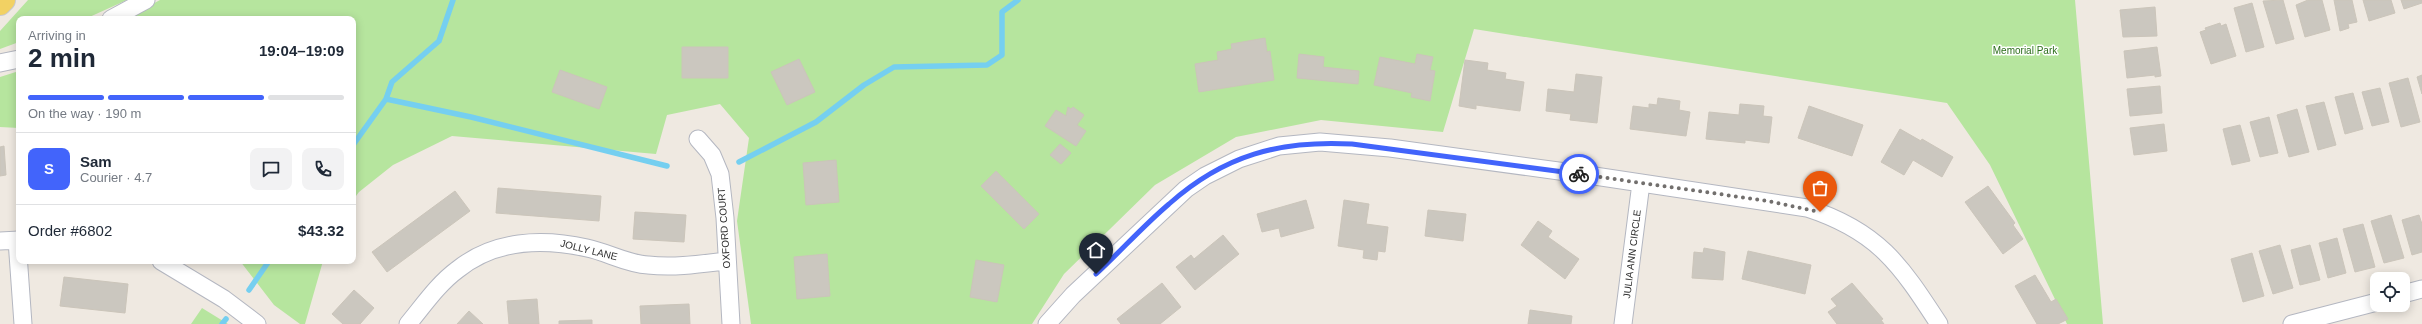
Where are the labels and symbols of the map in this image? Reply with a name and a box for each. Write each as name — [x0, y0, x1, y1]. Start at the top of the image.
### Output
park label: Memorial Park — [1993, 45, 2058, 56]
courier — [1559, 154, 1599, 194]
pin — [1803, 171, 1837, 212]
street label: OXFORD COURT — [716, 187, 732, 269]
street label: JULIA ANN CIRCLE — [1621, 209, 1643, 299]
pin — [1079, 233, 1113, 274]
street label: JOLLY LANE — [559, 238, 619, 262]

